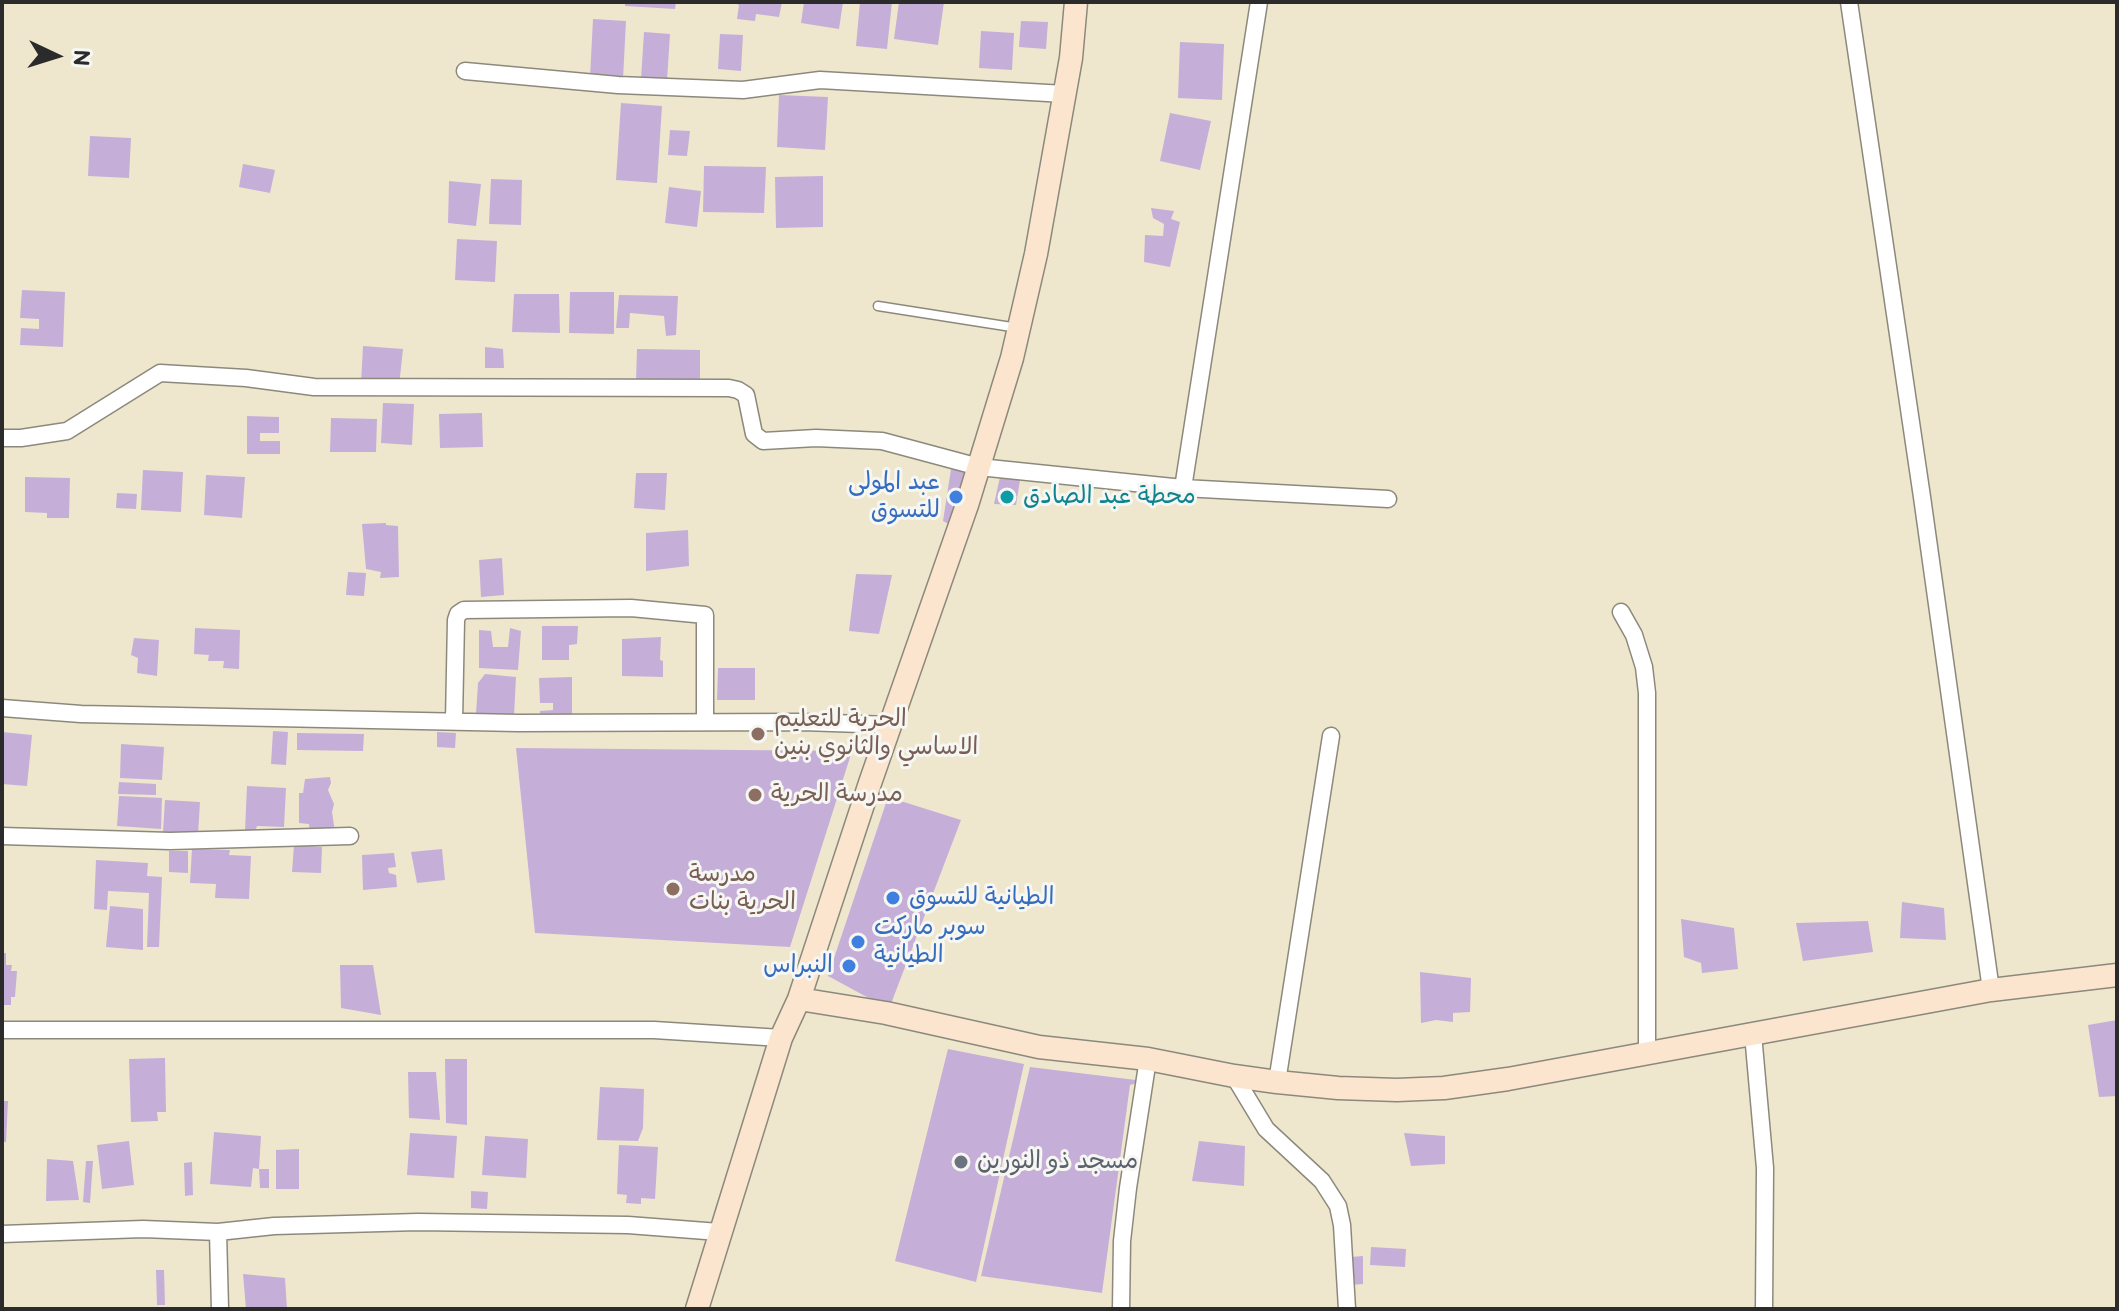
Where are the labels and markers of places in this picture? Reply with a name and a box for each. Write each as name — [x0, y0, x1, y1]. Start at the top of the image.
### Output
place label: عبد المولى للتسوق — [848, 469, 940, 525]
place label: محطة عبد الصادق — [1023, 483, 1196, 511]
marker: عبد المولى للتسوق — [947, 488, 965, 506]
marker: محطة عبد الصادق — [998, 488, 1016, 506]
place label: الحرية للتعليم الاساسي والثانوي بنين — [774, 706, 978, 762]
marker: الحرية للتعليم الاساسي والثانوي بنين — [749, 725, 767, 743]
place label: مدرسة الحرية — [771, 781, 903, 809]
marker: مدرسة الحرية — [746, 786, 764, 804]
place label: مدرسة الحرية بنات — [689, 861, 796, 917]
marker: مدرسة الحرية بنات — [664, 880, 682, 898]
place label: الطيانية للتسوق — [909, 884, 1054, 912]
marker: الطيانية للتسوق — [884, 889, 902, 907]
place label: سوبر ماركت الطيانية — [874, 914, 986, 970]
marker: سوبر ماركت الطيانية — [849, 933, 867, 951]
place label: النبراس — [763, 952, 833, 980]
marker: النبراس — [840, 957, 858, 975]
place label: مسجد ذو النورين — [977, 1148, 1138, 1176]
marker: مسجد ذو النورين — [952, 1153, 970, 1171]

